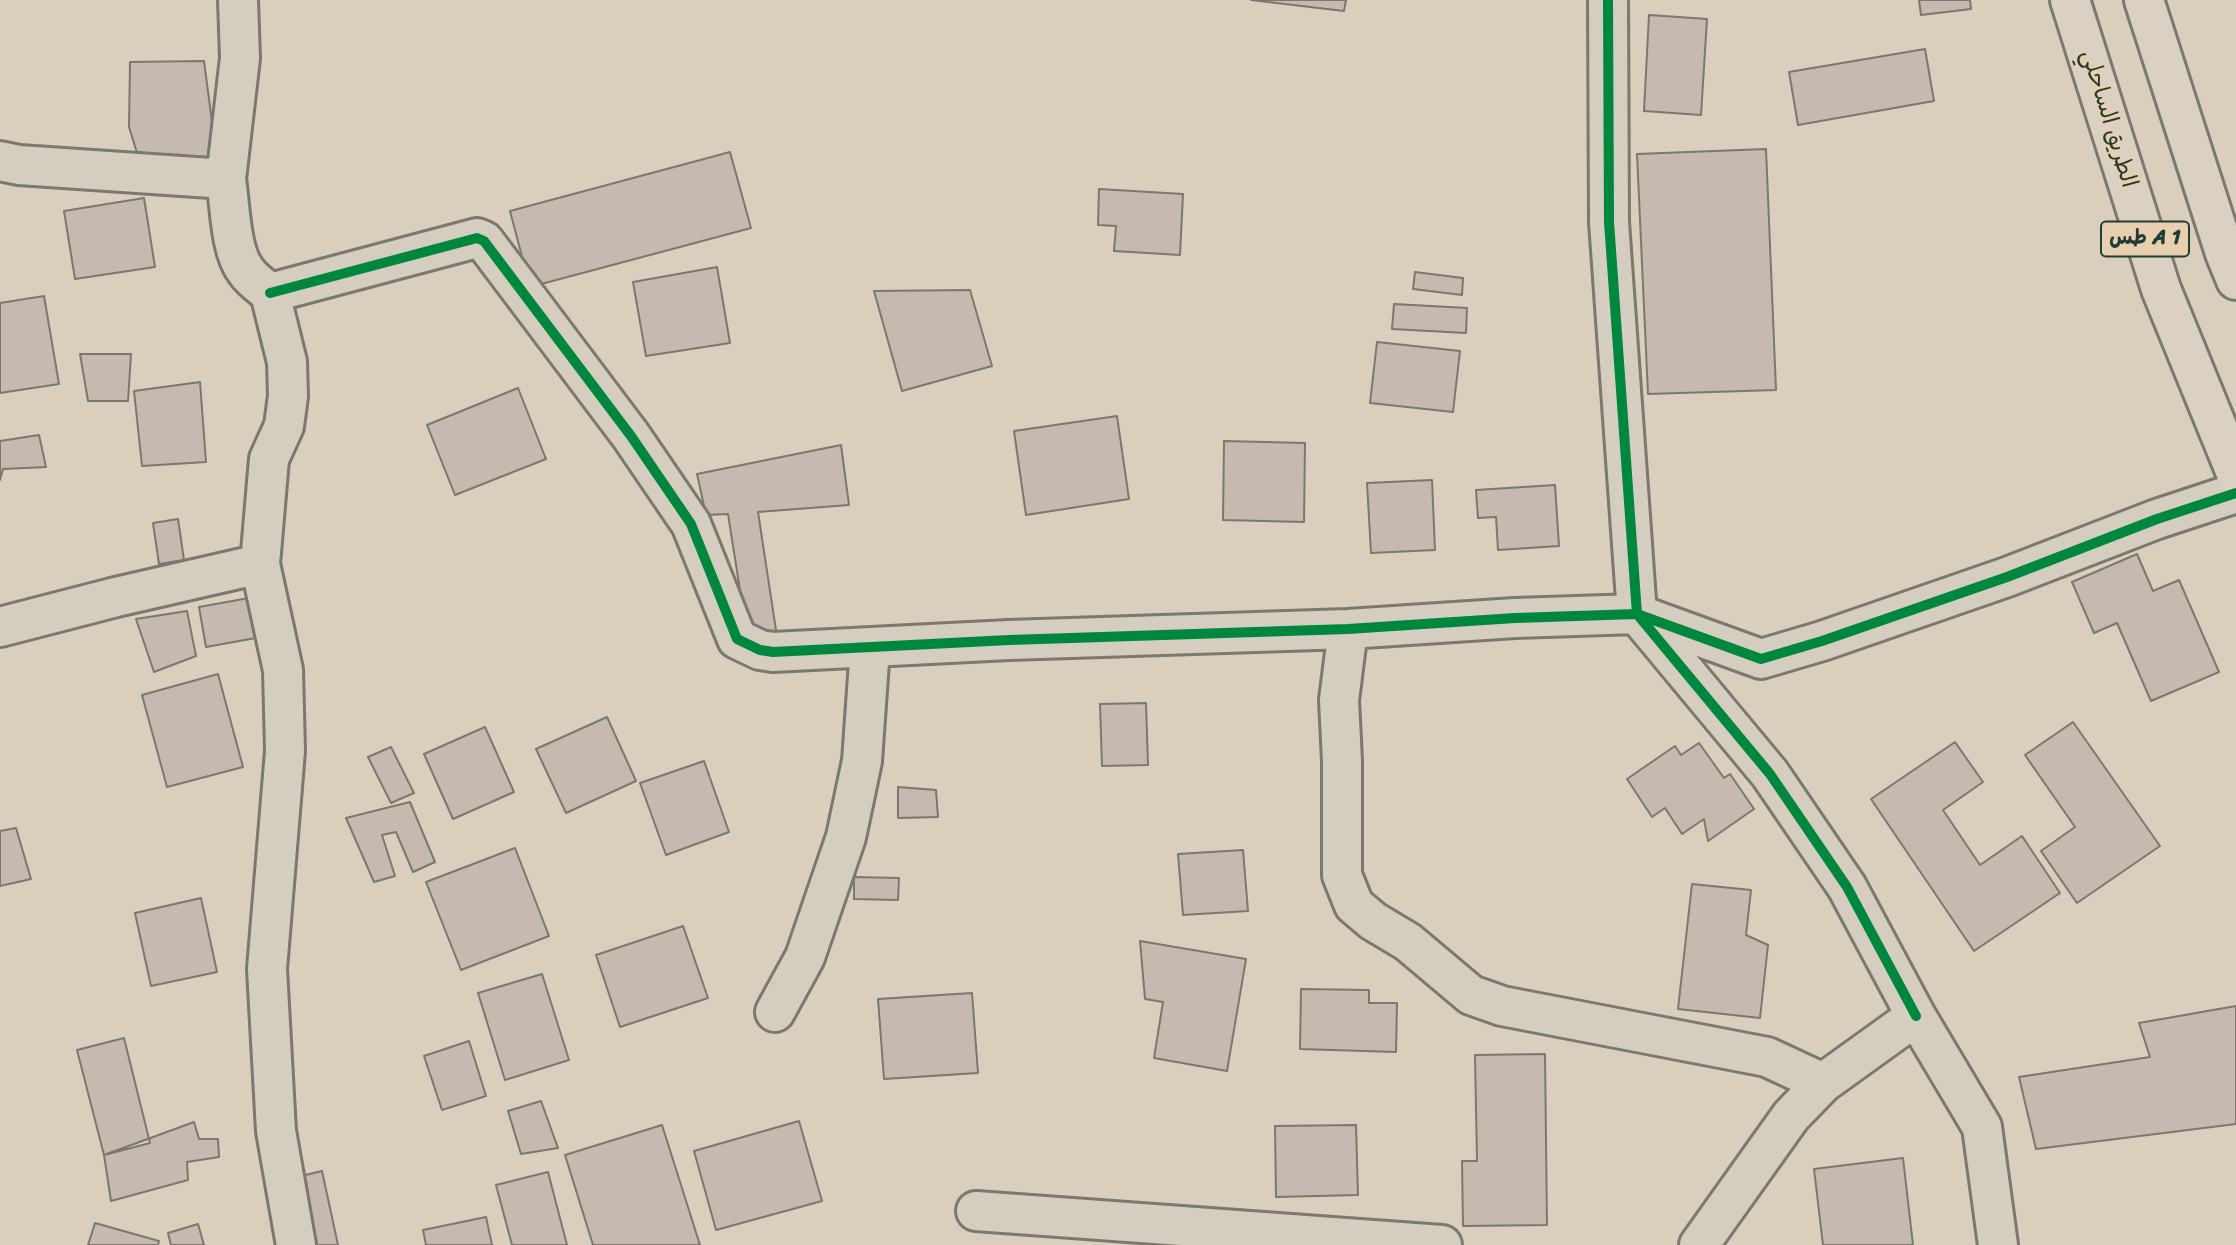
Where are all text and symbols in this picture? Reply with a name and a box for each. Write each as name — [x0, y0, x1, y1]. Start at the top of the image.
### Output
street label: الطريق الساحلي — [2074, 47, 2142, 191]
road number: طس A 1 — [2101, 222, 2189, 256]

